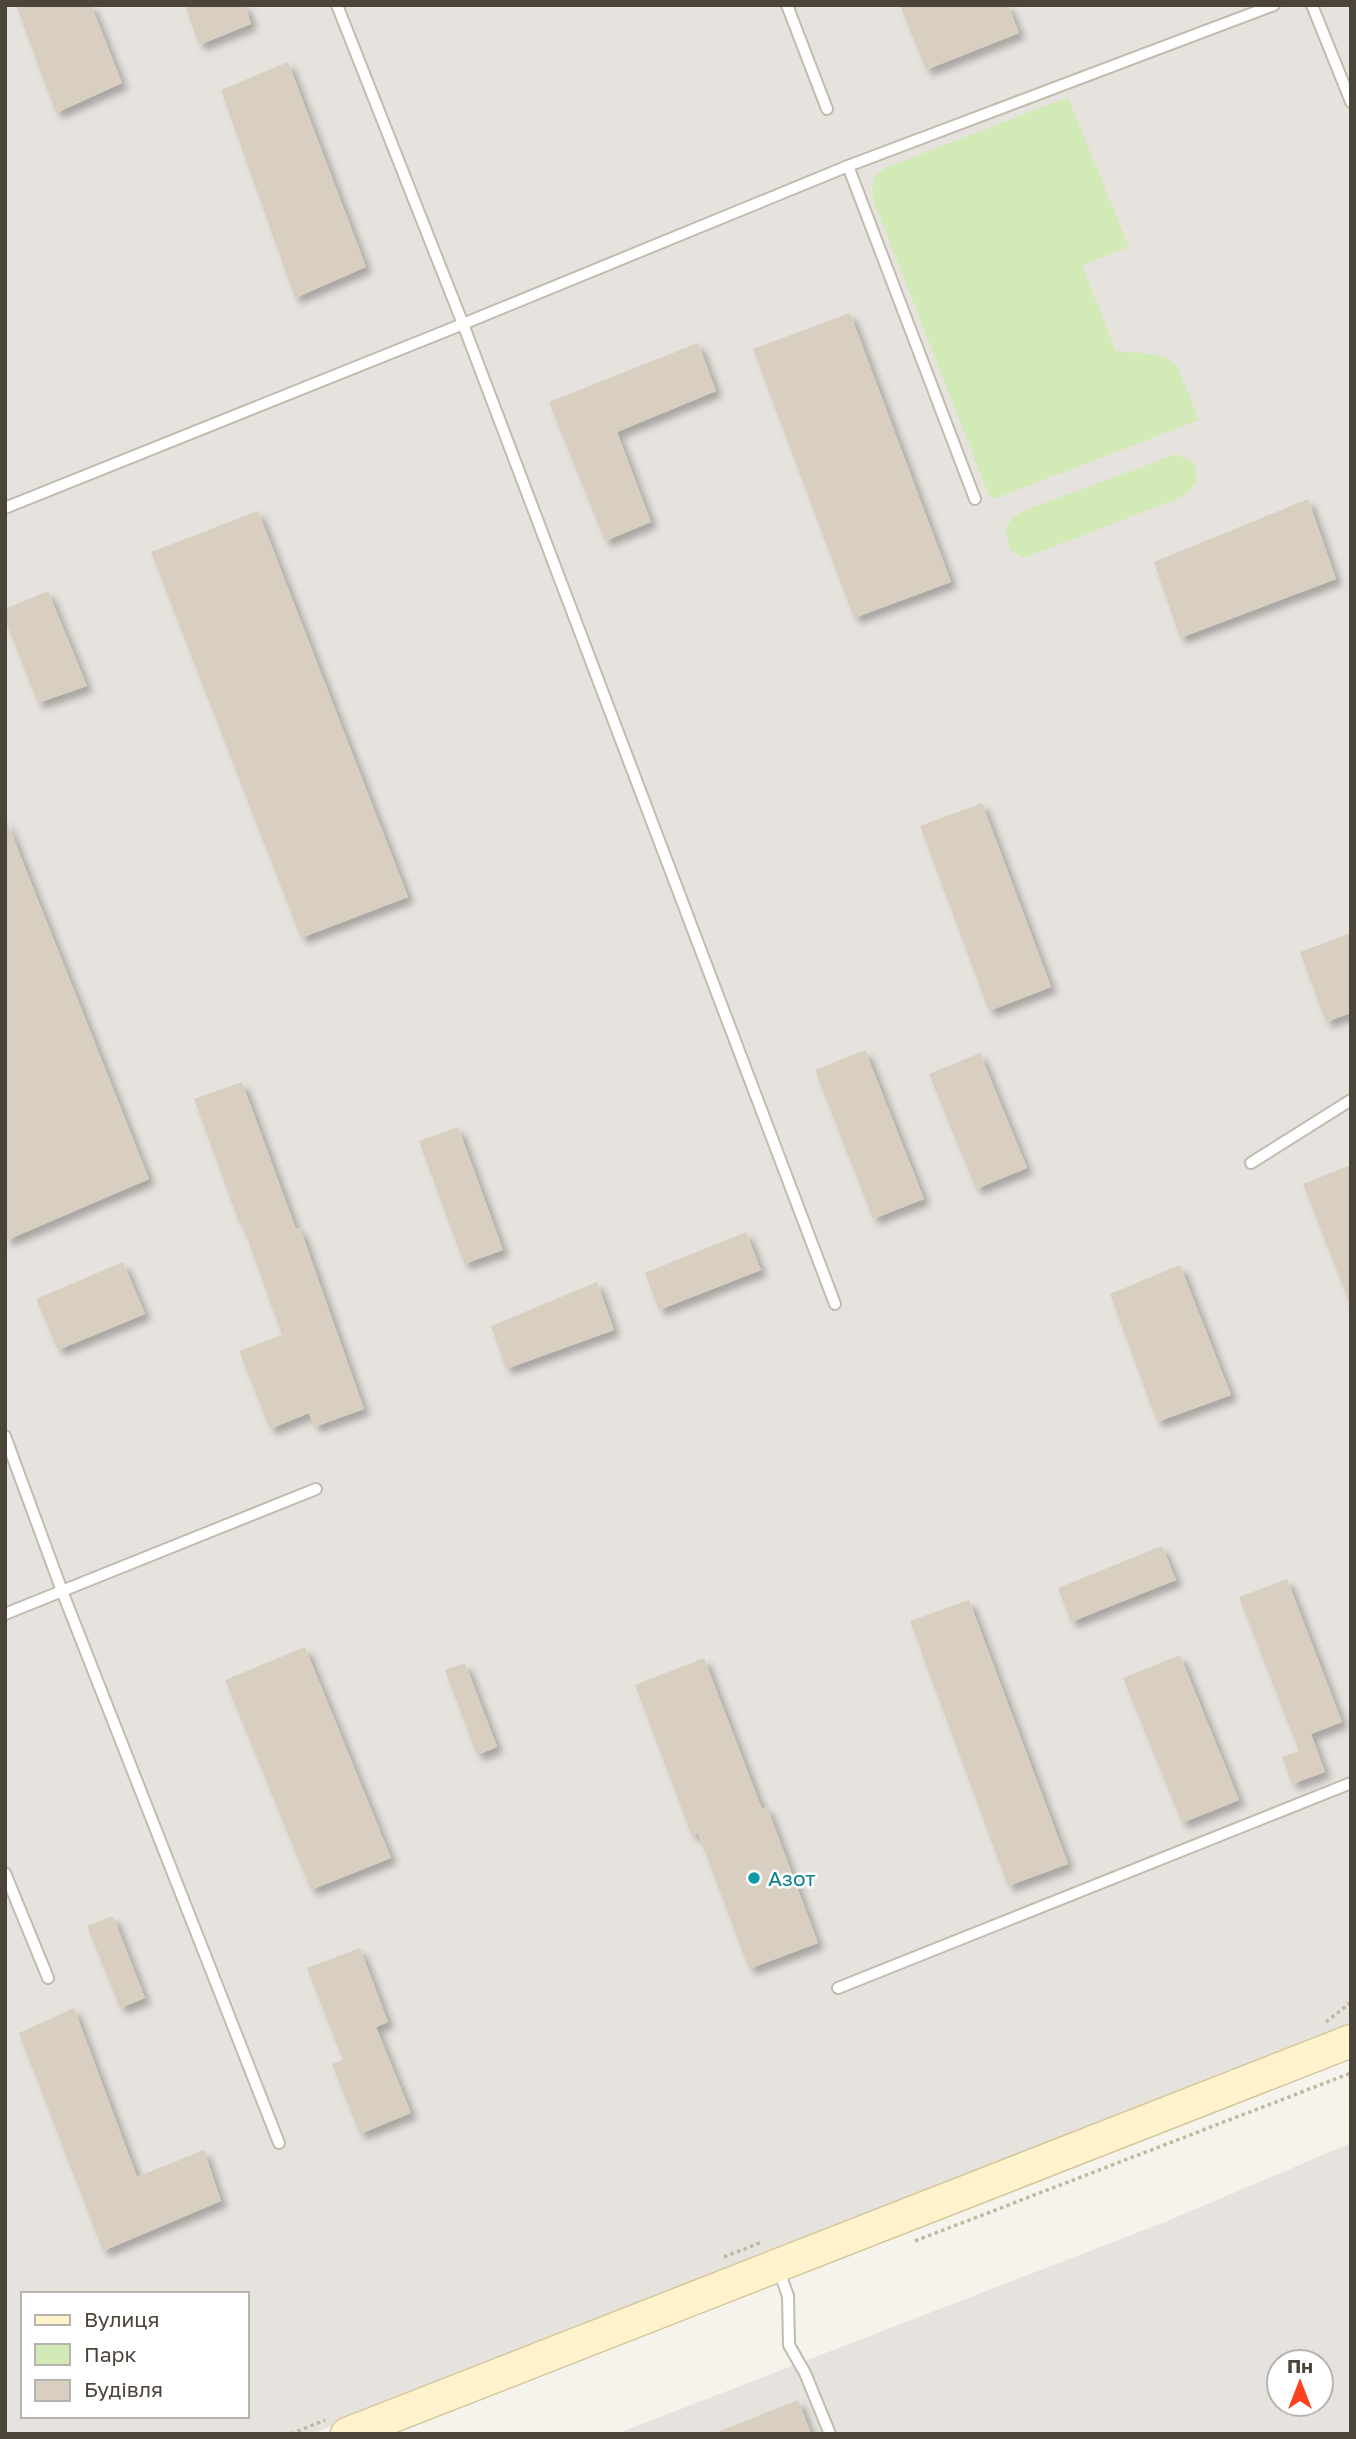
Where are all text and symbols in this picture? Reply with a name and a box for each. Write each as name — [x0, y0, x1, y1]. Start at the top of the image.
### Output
place label: Азот — [768, 1865, 816, 1891]
marker: Азот — [746, 1870, 762, 1886]
legend — [21, 2292, 248, 2418]
text: Вулиця — [84, 2306, 160, 2332]
text: Парк — [84, 2341, 137, 2367]
north arrow — [1265, 2348, 1335, 2418]
text: Пн — [1287, 2354, 1313, 2377]
text: Будівля — [84, 2376, 163, 2402]

